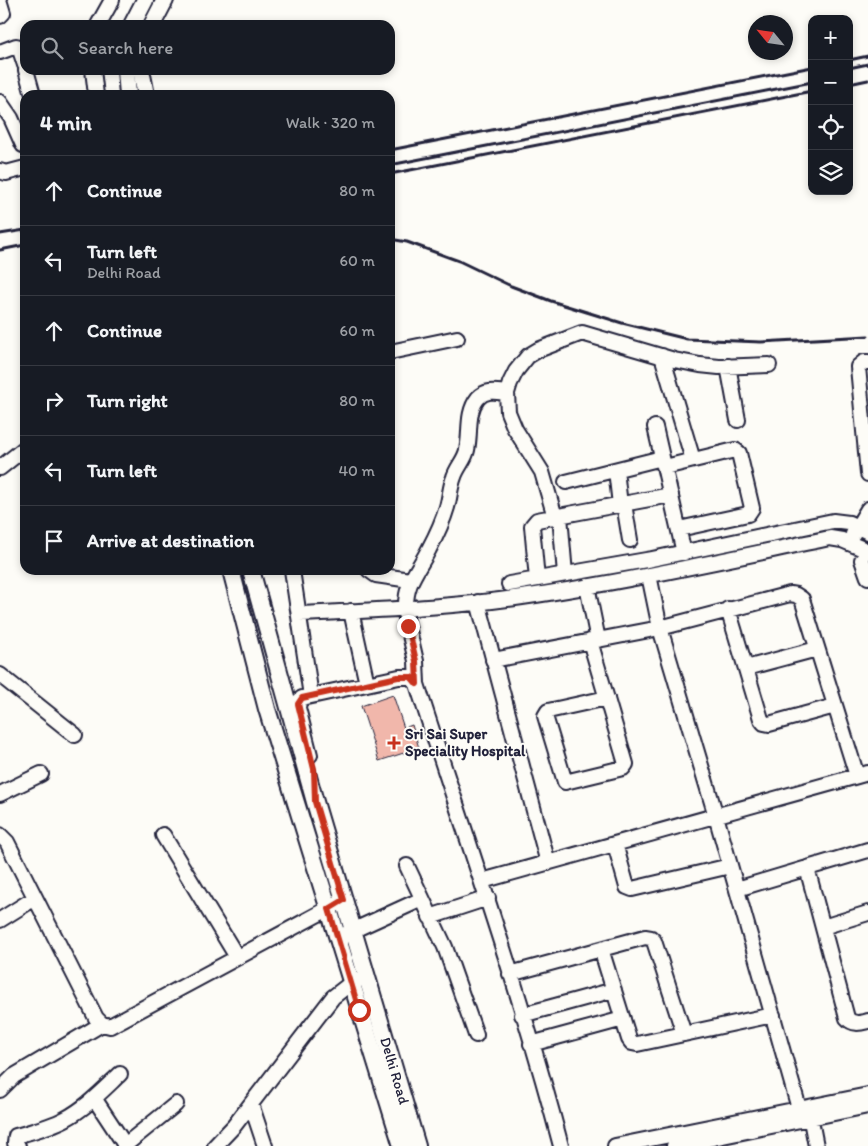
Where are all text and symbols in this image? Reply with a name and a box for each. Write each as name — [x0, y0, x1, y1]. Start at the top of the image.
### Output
north arrow — [748, 15, 793, 60]
map controls — [808, 15, 853, 195]
button: + — [808, 15, 853, 60]
search box — [20, 20, 395, 75]
icon: search — [38, 34, 66, 62]
text: Search here — [78, 36, 173, 59]
button: − — [808, 60, 853, 105]
button: locate — [808, 105, 853, 150]
text: 4 min — [40, 110, 92, 135]
text: Walk · 320 m — [286, 113, 375, 132]
button: layers — [808, 150, 853, 195]
icon: ahead — [40, 177, 68, 205]
text: Continue — [87, 179, 162, 202]
text: 80 m — [339, 181, 375, 200]
text: Turn left — [87, 240, 157, 263]
icon: left — [40, 247, 68, 275]
text: 60 m — [340, 251, 375, 270]
text: Delhi Road — [87, 263, 161, 282]
icon: ahead — [40, 317, 68, 345]
text: Continue — [87, 319, 162, 342]
text: 60 m — [340, 321, 375, 340]
icon: right — [40, 387, 68, 415]
text: Turn right — [87, 389, 168, 412]
text: 80 m — [339, 391, 375, 410]
icon: left — [40, 457, 68, 485]
text: Turn left — [87, 459, 157, 482]
text: 40 m — [338, 461, 375, 480]
icon: arrive — [40, 527, 68, 555]
text: Arrive at destination — [87, 529, 254, 552]
route end — [397, 615, 420, 638]
place label: Sri Sai Super Speciality Hospital — [405, 725, 526, 761]
marker: Sri Sai Super Speciality Hospital — [387, 736, 401, 750]
route start — [348, 999, 371, 1022]
street label: Delhi Road — [376, 1035, 413, 1106]

